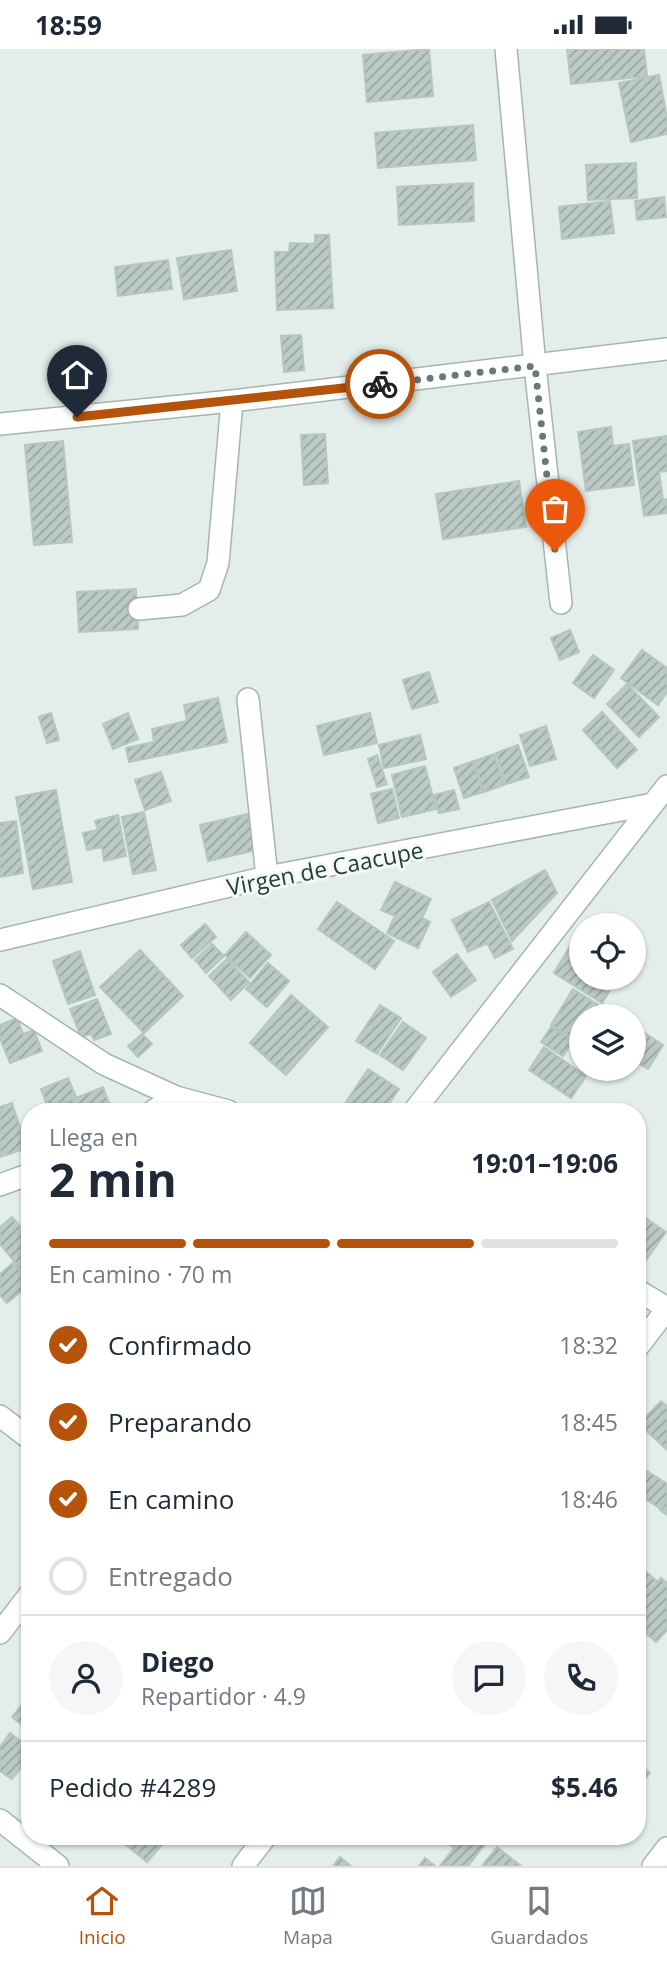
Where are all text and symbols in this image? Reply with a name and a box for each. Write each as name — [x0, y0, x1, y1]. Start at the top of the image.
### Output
text: 18:59 — [35, 7, 102, 43]
pin — [47, 345, 107, 417]
courier — [345, 349, 415, 419]
icon: home — [58, 356, 96, 394]
icon: bike — [361, 365, 399, 403]
pin — [525, 479, 585, 551]
icon: bag — [536, 490, 574, 528]
street label: Virgen de Caacupe — [224, 833, 426, 903]
map controls — [569, 913, 646, 1081]
button: locate — [569, 913, 646, 990]
button: layers — [569, 1004, 646, 1081]
text: Llega en — [49, 1121, 138, 1153]
text: 19:01–19:06 — [471, 1145, 618, 1181]
text: 2 min — [49, 1148, 177, 1210]
text: En camino · 70 m — [49, 1258, 232, 1290]
icon: check — [49, 1326, 87, 1364]
text: Confirmado — [108, 1327, 252, 1363]
text: 18:32 — [559, 1329, 618, 1361]
icon: check — [49, 1403, 87, 1441]
text: Preparando — [108, 1404, 252, 1440]
text: 18:45 — [559, 1406, 618, 1438]
icon: check — [49, 1480, 87, 1518]
text: En camino — [108, 1481, 234, 1517]
text: 18:46 — [559, 1483, 618, 1515]
text: Entregado — [108, 1558, 233, 1594]
button: person — [49, 1641, 123, 1715]
button: chat — [452, 1641, 526, 1715]
button: phone — [544, 1641, 618, 1715]
text: Diego — [141, 1644, 214, 1680]
text: Repartidor · 4.9 — [141, 1680, 306, 1712]
text: Pedido #4289 — [49, 1769, 216, 1805]
text: $5.46 — [551, 1769, 618, 1805]
tab: Inicio — [79, 1882, 126, 1950]
tab: Mapa — [283, 1882, 333, 1950]
tab: Guardados — [490, 1882, 588, 1950]

